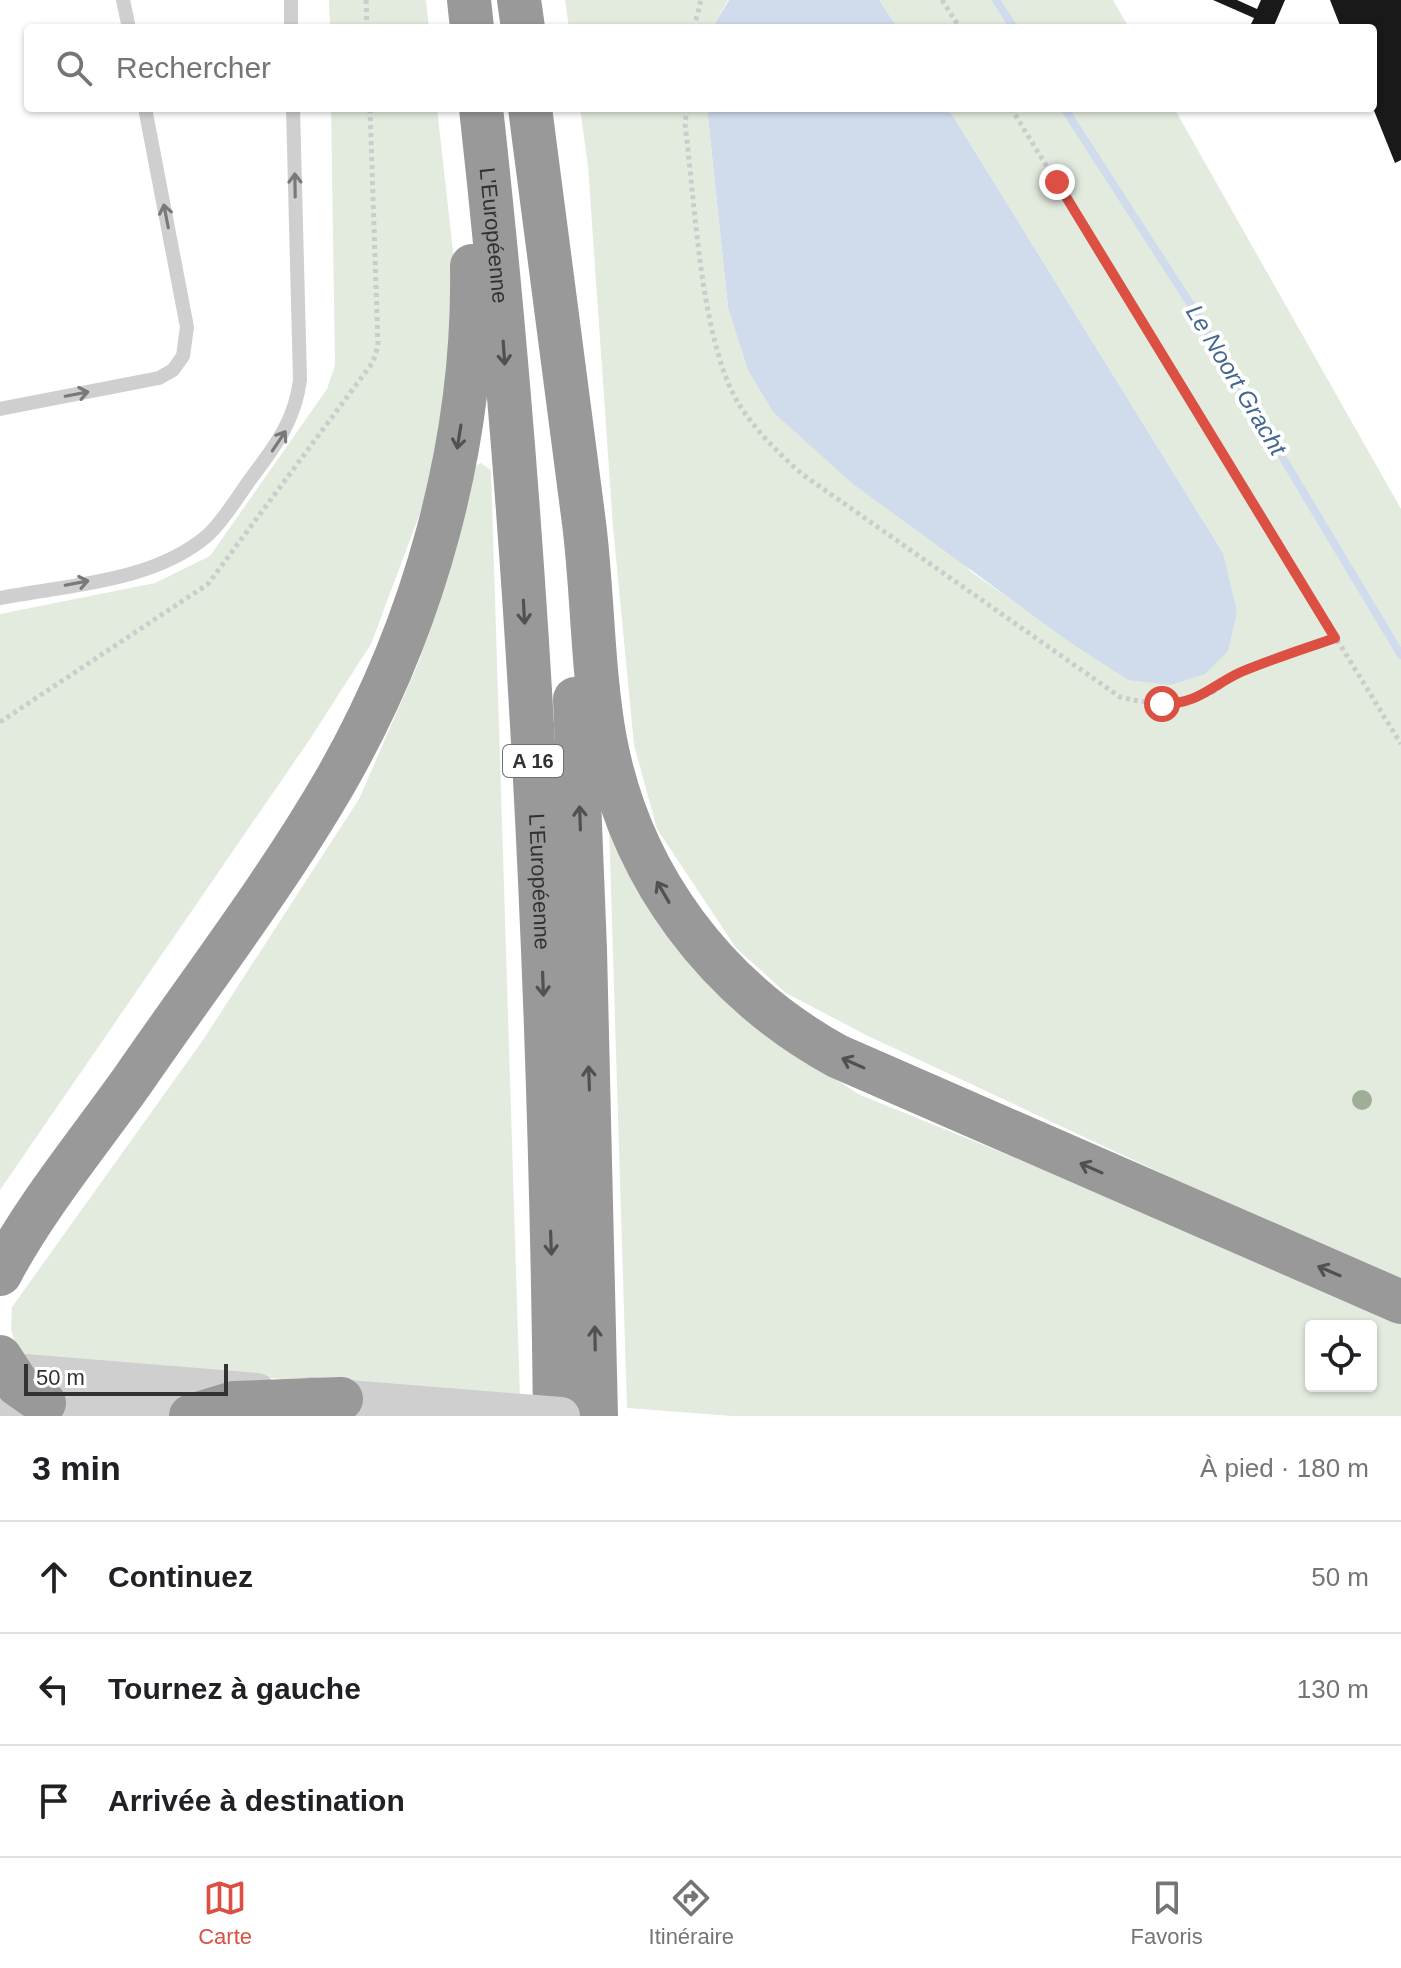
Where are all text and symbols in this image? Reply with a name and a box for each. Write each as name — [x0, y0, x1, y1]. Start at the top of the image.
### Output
search box — [24, 24, 1377, 112]
icon: search — [52, 46, 96, 90]
text: Rechercher — [116, 51, 271, 84]
route end — [1039, 164, 1075, 200]
street label: L'Européenne — [474, 166, 513, 304]
one-way arrow — [288, 172, 303, 199]
one-way arrow — [157, 204, 172, 229]
water label: Le Noort Gracht — [1181, 300, 1293, 461]
one-way arrow — [497, 339, 512, 366]
one-way arrow — [63, 386, 89, 401]
one-way arrow — [451, 424, 466, 449]
one-way arrow — [270, 430, 287, 452]
one-way arrow — [63, 575, 89, 590]
one-way arrow — [516, 598, 531, 625]
route start — [1144, 686, 1180, 722]
road number: A 16 — [503, 745, 563, 777]
one-way arrow — [572, 805, 587, 832]
street label: L'Européenne — [524, 813, 555, 950]
one-way arrow — [655, 881, 671, 904]
one-way arrow — [535, 970, 550, 997]
one-way arrow — [841, 1055, 866, 1070]
one-way arrow — [581, 1065, 596, 1092]
one-way arrow — [1079, 1160, 1103, 1175]
one-way arrow — [544, 1229, 559, 1256]
one-way arrow — [1318, 1263, 1342, 1278]
map controls — [1305, 1320, 1377, 1392]
button: locate — [1305, 1320, 1377, 1392]
one-way arrow — [587, 1325, 602, 1352]
scale bar — [24, 1360, 228, 1396]
text: 50 m — [36, 1365, 85, 1390]
text: 3 min — [32, 1449, 121, 1487]
text: À pied · 180 m — [1200, 1453, 1369, 1483]
icon: ahead — [32, 1555, 76, 1599]
text: Continuez — [108, 1560, 253, 1593]
text: 50 m — [1311, 1562, 1369, 1592]
icon: left — [32, 1667, 76, 1711]
text: Tournez à gauche — [108, 1672, 361, 1705]
text: 130 m — [1297, 1674, 1369, 1704]
icon: arrive — [32, 1779, 76, 1823]
text: Arrivée à destination — [108, 1784, 405, 1817]
tab: Carte — [198, 1876, 252, 1950]
tab: Itinéraire — [649, 1876, 734, 1950]
tab: Favoris — [1131, 1876, 1203, 1950]

